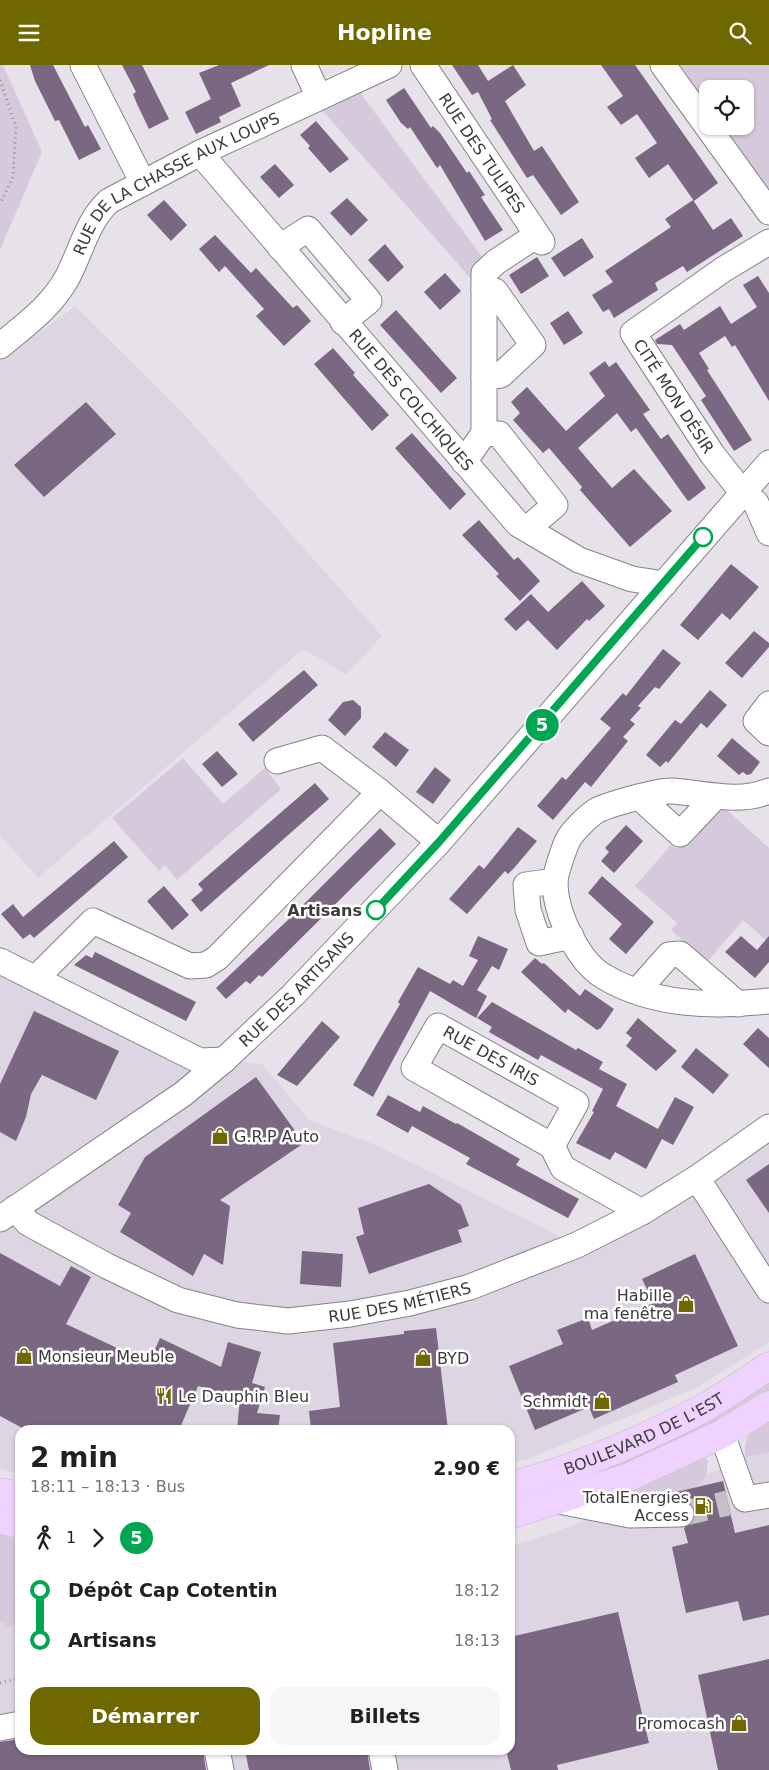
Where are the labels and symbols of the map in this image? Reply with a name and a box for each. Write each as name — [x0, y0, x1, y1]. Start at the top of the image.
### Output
street label: RUE DES TULIPES — [435, 89, 529, 217]
street label: RUE DE LA CHASSE AUX LOUPS — [69, 108, 283, 258]
street label: RUE DES COLCHIQUES — [345, 325, 478, 475]
street label: CITÉ MON DÉSIR — [630, 335, 718, 457]
unlabelled marker — [693, 527, 713, 547]
line badge: 5 — [526, 709, 558, 741]
marker: Artisans — [366, 900, 386, 920]
place label: Artisans — [287, 901, 362, 920]
street label: RUE DES ARTISANS — [235, 928, 358, 1051]
street label: RUE DES IRIS — [440, 1022, 542, 1090]
shop icon: G.R.P Auto — [210, 1126, 230, 1146]
place label: G.R.P Auto — [234, 1127, 319, 1146]
street label: RUE DES MÉTIERS — [327, 1278, 473, 1326]
place label: Habille ma fenêtre — [584, 1286, 672, 1323]
shop icon: Habille ma fenêtre — [676, 1294, 696, 1314]
shop icon: Monsieur Meuble — [14, 1346, 34, 1366]
place label: Monsieur Meuble — [38, 1347, 174, 1366]
shop icon: BYD — [413, 1348, 433, 1368]
place label: BYD — [437, 1349, 469, 1368]
restaurant icon: Le Dauphin Bleu — [154, 1386, 174, 1406]
place label: Le Dauphin Bleu — [178, 1387, 309, 1406]
street label: BOULEVARD DE L'EST — [561, 1388, 728, 1478]
shop icon: Schmidt — [592, 1391, 612, 1411]
place label: Schmidt — [522, 1392, 588, 1411]
place label: TotalEnergies Access — [581, 1488, 689, 1525]
fuel station icon: TotalEnergies Access — [693, 1496, 713, 1516]
shop icon: Promocash — [729, 1713, 749, 1733]
place label: Promocash — [637, 1714, 725, 1733]

